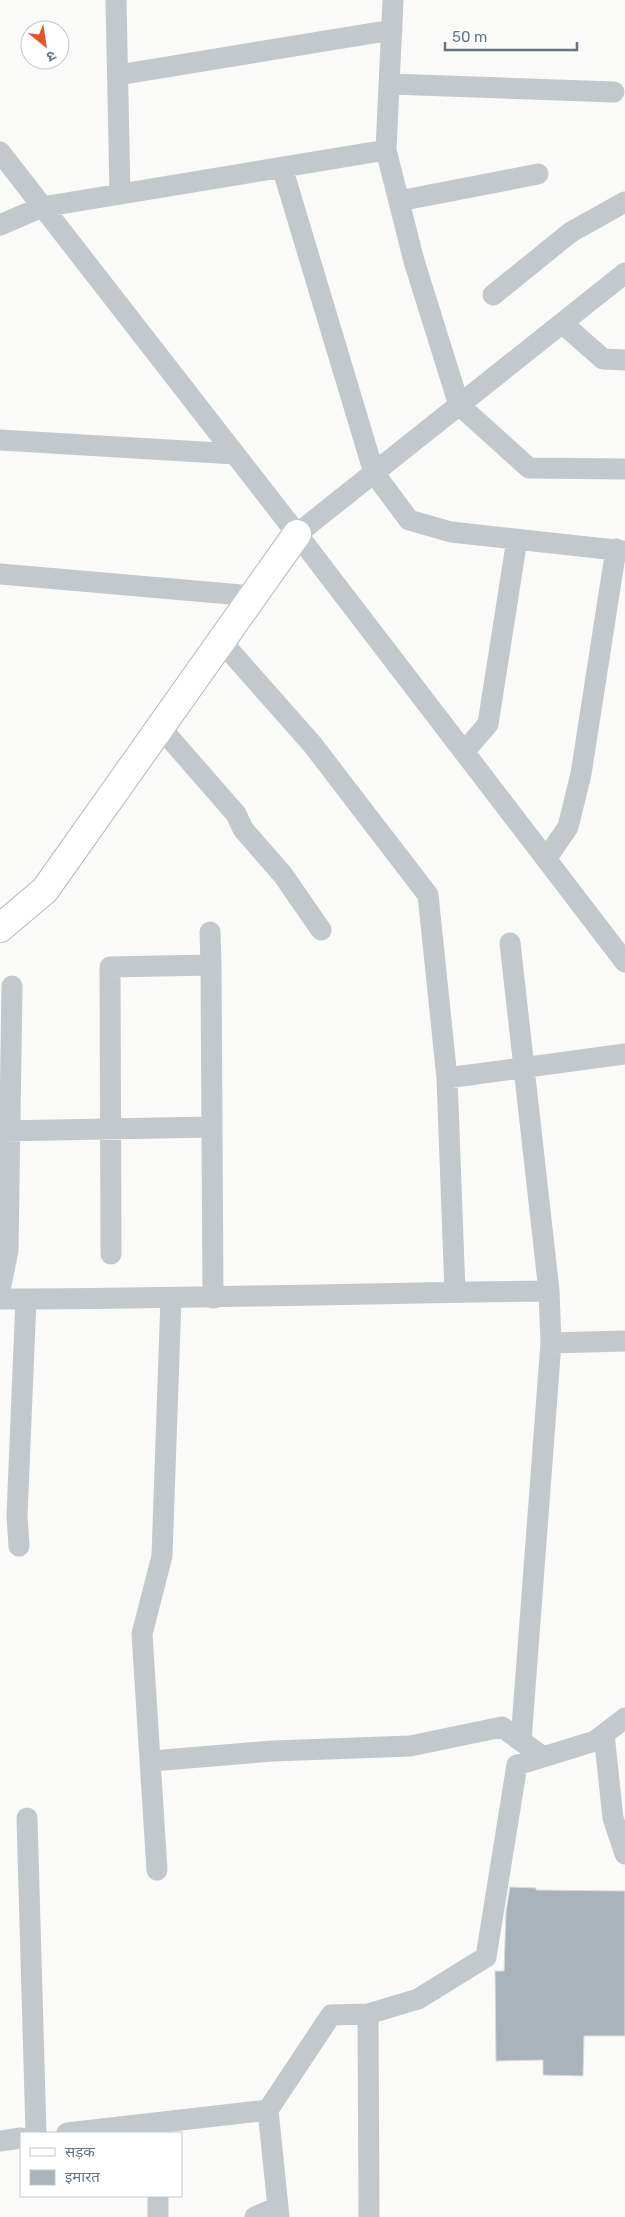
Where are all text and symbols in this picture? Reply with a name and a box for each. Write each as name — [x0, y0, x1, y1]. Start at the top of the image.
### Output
north arrow — [20, 20, 70, 70]
scale bar — [445, 20, 578, 52]
text: 50 m — [452, 28, 487, 46]
text: उ — [43, 46, 59, 66]
legend — [20, 2132, 182, 2197]
text: सड़क — [65, 2143, 95, 2161]
text: इमारत — [65, 2168, 100, 2186]

